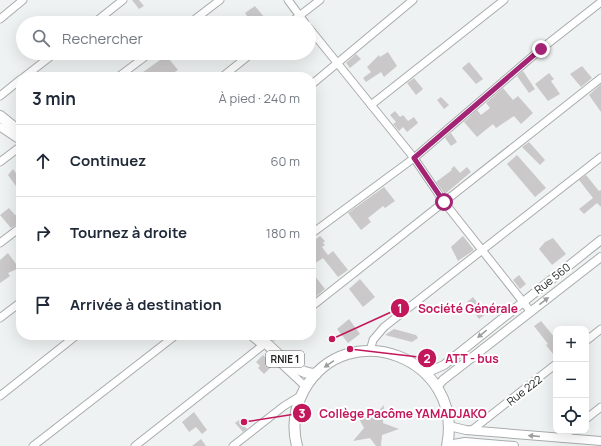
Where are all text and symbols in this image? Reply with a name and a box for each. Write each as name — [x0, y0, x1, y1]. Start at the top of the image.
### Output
search box — [16, 16, 316, 60]
icon: search — [30, 27, 52, 49]
text: Rechercher — [62, 28, 143, 49]
route end — [532, 40, 550, 58]
text: 3 min — [32, 87, 76, 110]
text: À pied · 240 m — [219, 89, 300, 107]
icon: ahead — [32, 150, 54, 172]
text: Continuez — [70, 150, 146, 171]
text: 60 m — [270, 152, 300, 170]
route start — [435, 193, 453, 211]
icon: right — [32, 222, 54, 244]
text: Tournez à droite — [70, 222, 187, 243]
text: 180 m — [266, 224, 300, 242]
street label: Rue 560 — [531, 259, 573, 297]
icon: arrive — [32, 294, 54, 316]
text: Arrivée à destination — [70, 294, 222, 315]
callout: Société Générale — [390, 296, 526, 320]
one-way arrow — [539, 297, 550, 306]
text: 1 — [397, 300, 403, 317]
text: Société Générale — [418, 300, 518, 317]
map controls — [553, 326, 589, 434]
button: + — [553, 326, 589, 362]
one-way arrow — [477, 329, 488, 338]
callout: ATT - bus — [417, 346, 507, 370]
text: 2 — [423, 350, 431, 367]
text: ATT - bus — [445, 350, 499, 367]
road number: RNIE 1 — [266, 351, 304, 367]
one-way arrow — [324, 360, 334, 368]
button: − — [553, 362, 589, 398]
street label: Rue 222 — [503, 371, 545, 409]
button: locate — [553, 398, 589, 434]
callout: Collège Pacôme YAMADJAKO — [292, 401, 495, 425]
text: 3 — [299, 405, 306, 422]
text: Collège Pacôme YAMADJAKO — [319, 405, 487, 422]
one-way arrow — [528, 432, 540, 439]

